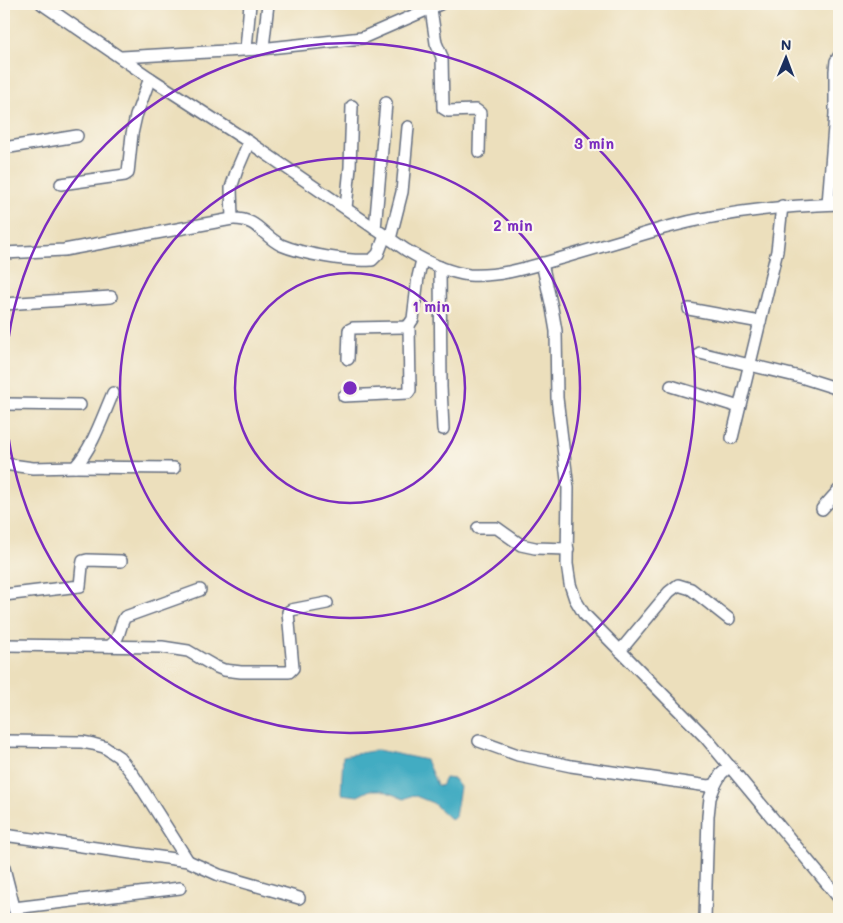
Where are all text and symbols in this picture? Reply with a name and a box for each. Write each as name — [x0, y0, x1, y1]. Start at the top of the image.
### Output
north arrow — [760, 32, 810, 82]
text: N — [781, 35, 792, 54]
text: 3 min — [574, 133, 614, 153]
text: 2 min — [493, 215, 533, 235]
text: 1 min — [412, 296, 450, 316]
centre of rings — [341, 379, 359, 397]

